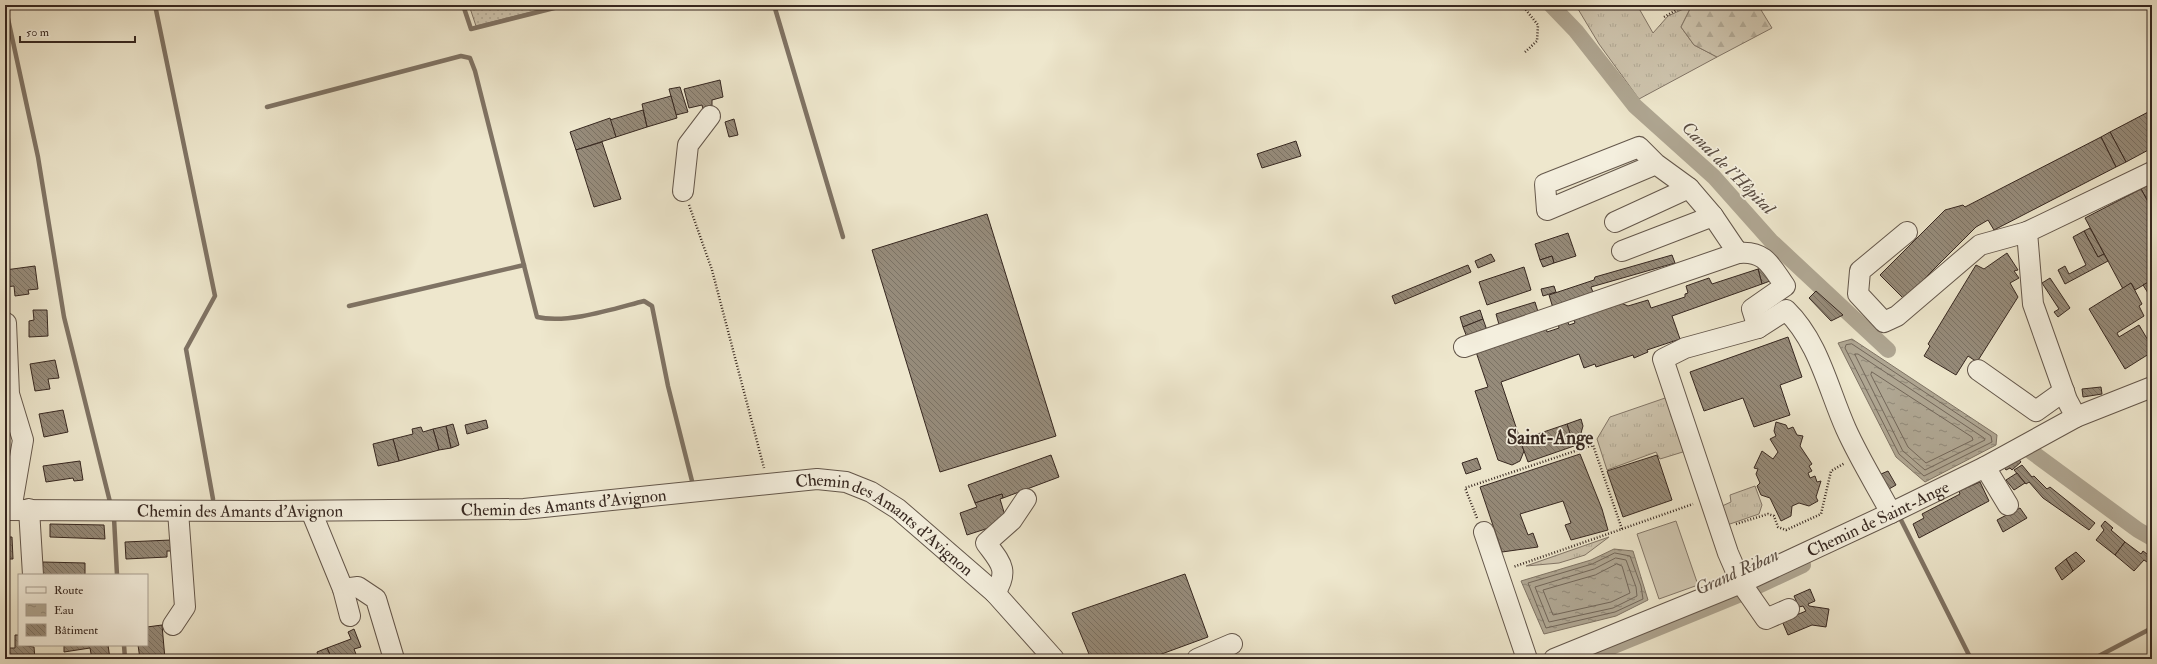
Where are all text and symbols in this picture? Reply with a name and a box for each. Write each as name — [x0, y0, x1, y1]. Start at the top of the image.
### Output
scale bar — [20, 18, 135, 44]
text: 50 m — [26, 25, 50, 40]
water label: Canal de l'Hôpital — [1677, 117, 1781, 221]
district label: Saint-Ange — [1507, 426, 1593, 451]
street label: Chemin des Amants d'Avignon — [794, 469, 978, 580]
street label: Chemin de Saint-Ange — [1803, 476, 1952, 561]
street label: Chemin des Amants d'Avignon — [461, 484, 668, 520]
street label: Chemin des Amants d'Avignon — [137, 500, 344, 522]
water label: Grand Riban — [1691, 543, 1783, 601]
legend — [18, 574, 148, 646]
text: Route — [54, 583, 83, 598]
text: Eau — [54, 603, 74, 618]
text: Bâtiment — [54, 623, 98, 638]

